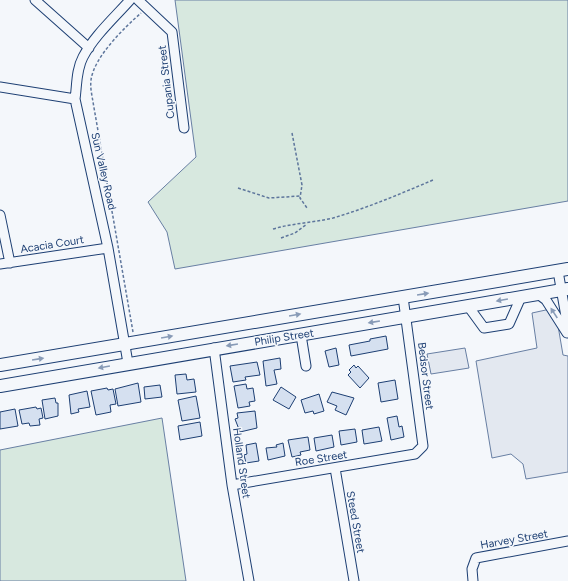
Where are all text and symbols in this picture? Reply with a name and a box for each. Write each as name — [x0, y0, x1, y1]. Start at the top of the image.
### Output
street label: Cupania Street — [156, 44, 177, 119]
street label: Sun Valley Road — [88, 131, 119, 211]
street label: Acacia Court — [19, 233, 85, 256]
one-way arrow — [417, 290, 429, 296]
one-way arrow — [496, 298, 508, 304]
one-way arrow — [550, 308, 558, 318]
one-way arrow — [289, 312, 301, 318]
one-way arrow — [368, 320, 380, 326]
street label: Philip Street — [253, 326, 315, 349]
one-way arrow — [161, 334, 173, 340]
one-way arrow — [226, 342, 238, 348]
street label: Bedsor Street — [415, 342, 436, 411]
one-way arrow — [32, 356, 45, 362]
one-way arrow — [98, 365, 110, 371]
street label: Holland Street — [230, 427, 253, 499]
street label: Roe Street — [294, 448, 348, 469]
street label: Steed Street — [344, 490, 367, 554]
street label: Harvey Street — [479, 527, 549, 552]

